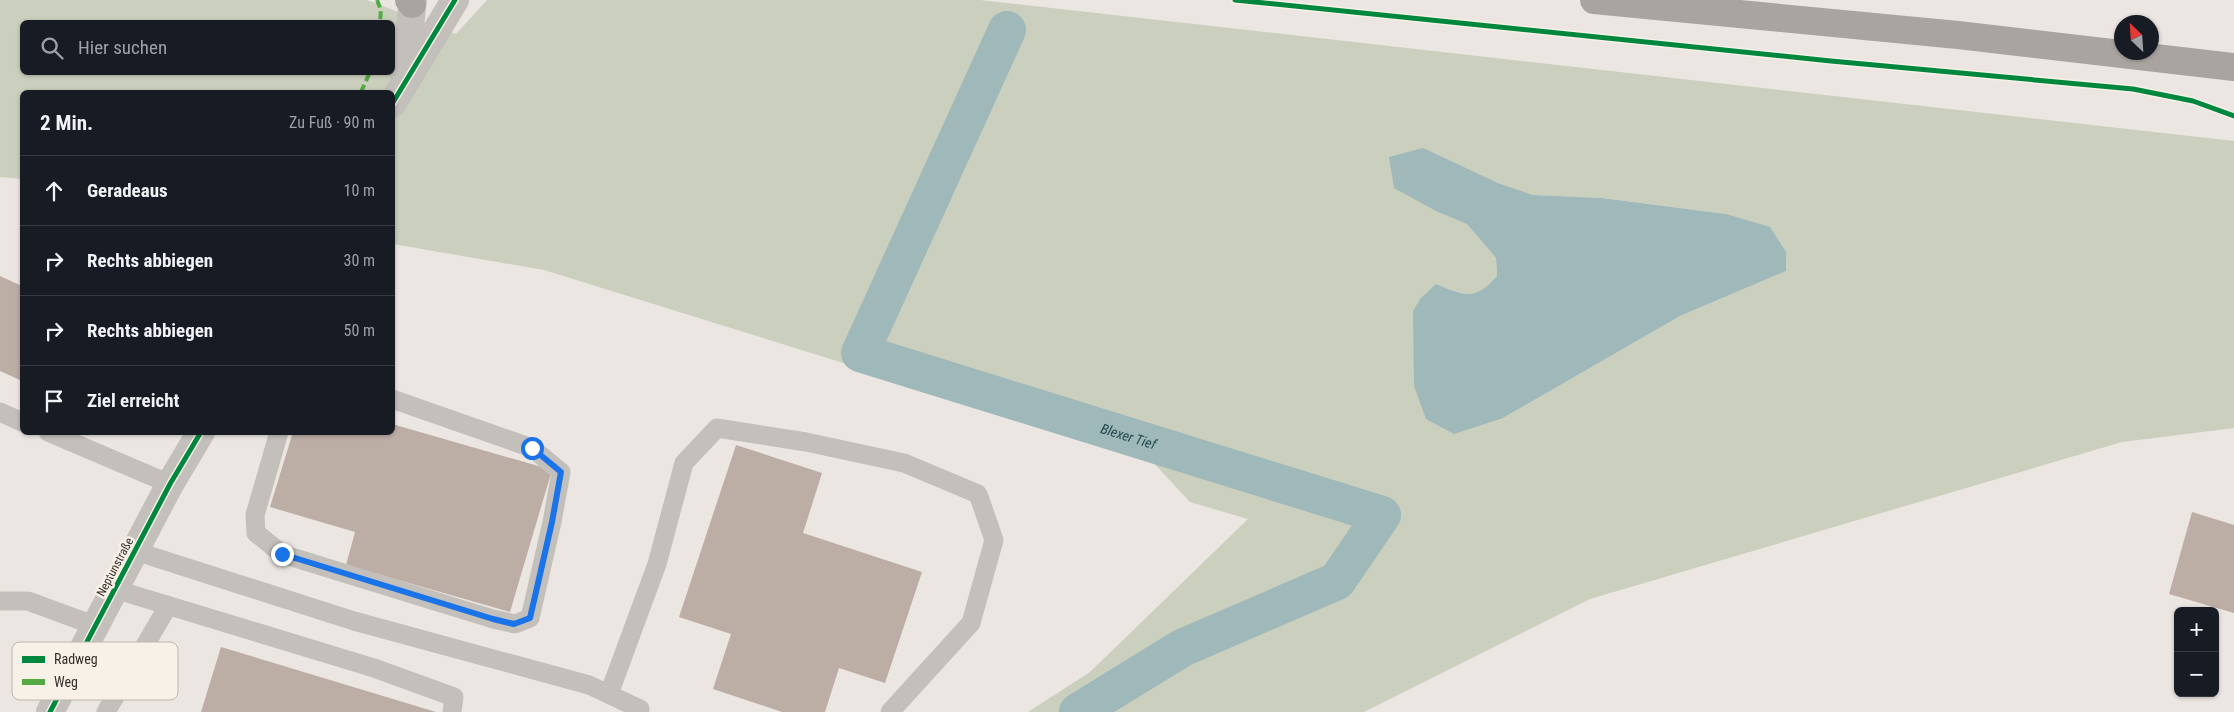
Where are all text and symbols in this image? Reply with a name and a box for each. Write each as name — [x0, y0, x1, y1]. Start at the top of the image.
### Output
north arrow — [2114, 15, 2159, 60]
search box — [20, 20, 395, 75]
icon: search — [38, 34, 66, 62]
text: Hier suchen — [78, 36, 167, 59]
text: 2 Min. — [40, 111, 93, 135]
text: Zu Fuß · 90 m — [289, 113, 375, 132]
icon: ahead — [40, 177, 68, 205]
text: Geradeaus — [87, 179, 168, 202]
text: 10 m — [343, 181, 375, 200]
icon: right — [40, 247, 68, 275]
text: Rechts abbiegen — [87, 249, 213, 272]
text: 30 m — [343, 251, 375, 270]
icon: right — [40, 317, 68, 345]
text: Rechts abbiegen — [87, 319, 213, 342]
text: 50 m — [343, 321, 375, 340]
icon: arrive — [40, 387, 68, 415]
text: Ziel erreicht — [87, 389, 179, 412]
water label: Blexer Tief — [1099, 420, 1160, 453]
route start — [521, 437, 544, 460]
street label: Neptunstraße — [94, 535, 136, 599]
route end — [271, 543, 294, 566]
map controls — [2174, 607, 2219, 697]
button: + — [2174, 607, 2219, 652]
legend — [12, 642, 178, 700]
text: Radweg — [54, 651, 98, 667]
button: − — [2174, 652, 2219, 697]
text: Weg — [54, 674, 78, 690]

